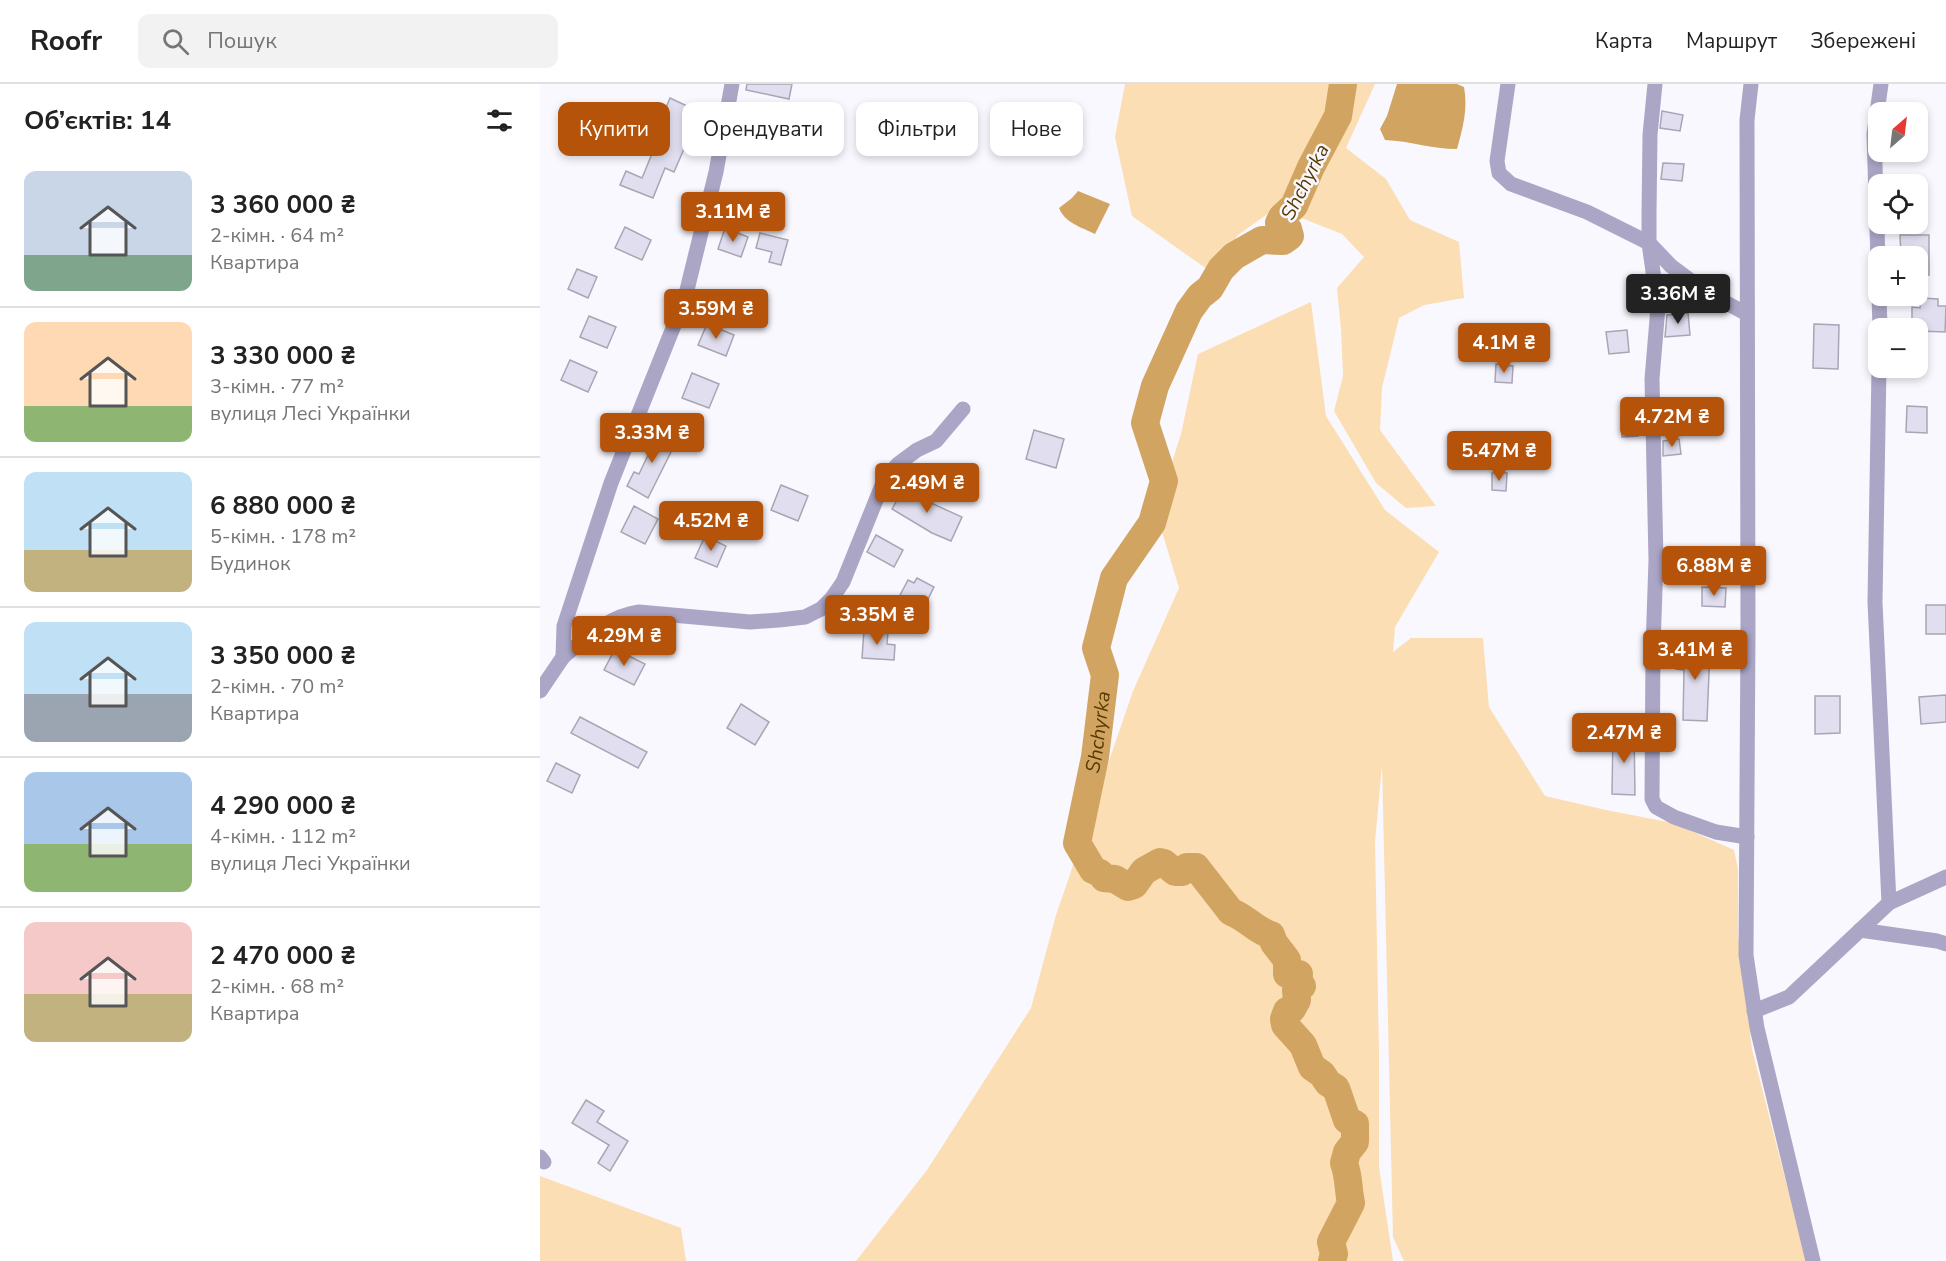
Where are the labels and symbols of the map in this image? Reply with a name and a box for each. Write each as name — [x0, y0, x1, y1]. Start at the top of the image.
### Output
north arrow — [1868, 102, 1928, 162]
water label: Shchyrka — [1274, 139, 1336, 225]
pin: 3.11M ₴ — [678, 192, 788, 243]
pin: 3.36M ₴ — [1623, 274, 1733, 325]
pin: 3.59M ₴ — [661, 289, 771, 340]
pin: 4.1M ₴ — [1455, 323, 1553, 374]
pin: 4.72M ₴ — [1617, 397, 1727, 448]
pin: 3.33M ₴ — [597, 413, 707, 464]
pin: 5.47M ₴ — [1444, 431, 1554, 482]
pin: 2.49M ₴ — [872, 463, 982, 514]
pin: 4.52M ₴ — [656, 501, 766, 552]
pin: 6.88M ₴ — [1659, 546, 1769, 597]
pin: 3.35M ₴ — [822, 595, 932, 646]
pin: 4.29M ₴ — [569, 616, 679, 667]
pin: 3.41M ₴ — [1640, 630, 1750, 681]
water label: Shchyrka — [1079, 689, 1116, 775]
pin: 2.47M ₴ — [1569, 713, 1679, 764]

